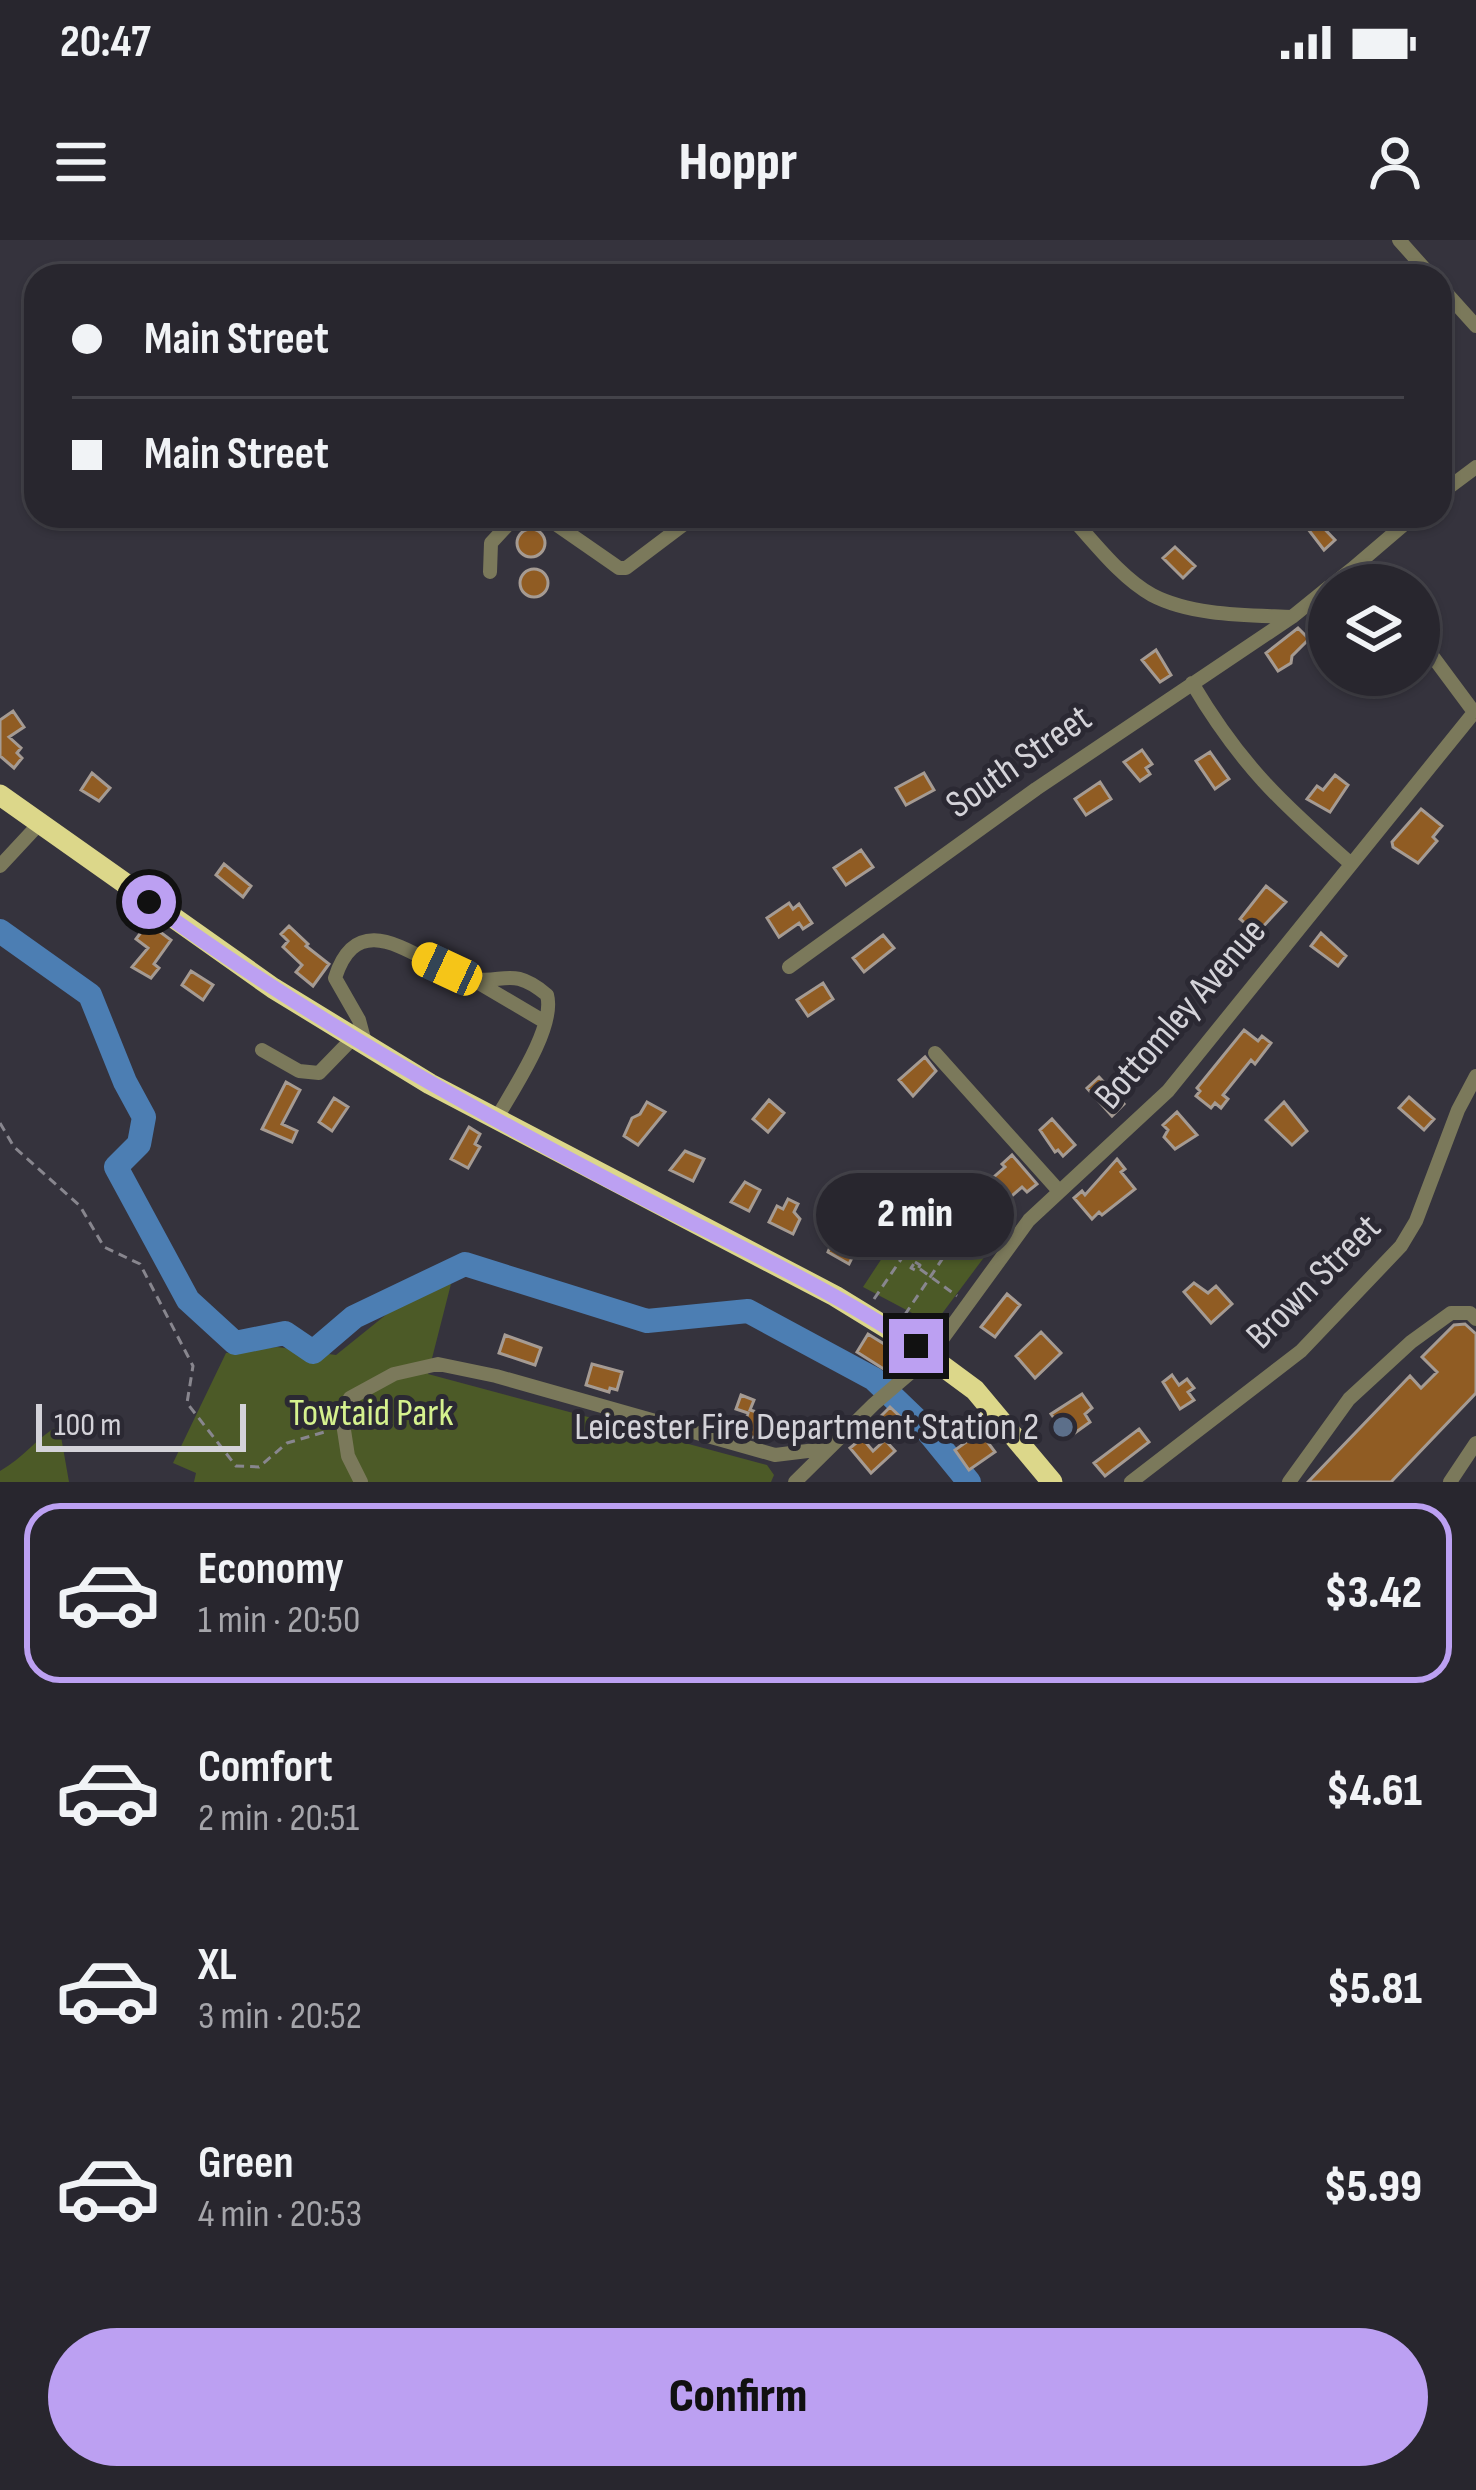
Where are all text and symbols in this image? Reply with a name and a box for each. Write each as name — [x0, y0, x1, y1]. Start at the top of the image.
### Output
text: 20:47 — [60, 15, 151, 70]
icon: menu — [48, 129, 114, 195]
icon: person — [1362, 129, 1428, 195]
text: Hoppr — [679, 130, 797, 195]
text: Main Street — [144, 312, 329, 367]
text: Main Street — [144, 427, 329, 482]
map controls — [1308, 564, 1440, 696]
button: layers — [1308, 564, 1440, 696]
street label: South Street — [937, 695, 1101, 829]
route start — [122, 875, 176, 929]
street label: Bottomley Avenue — [1085, 909, 1277, 1119]
car — [407, 937, 487, 1001]
callout: 2 min — [817, 1172, 1015, 1256]
text: 2 min — [877, 1191, 953, 1238]
street label: Brown Street — [1237, 1205, 1391, 1359]
route end — [889, 1319, 943, 1373]
park label: Towtaid Park — [289, 1390, 453, 1437]
scale bar — [36, 1398, 246, 1451]
place label: Leicester Fire Department Station 2 — [574, 1404, 1039, 1451]
text: 100 m — [54, 1405, 121, 1445]
marker: Leicester Fire Department Station 2 — [1050, 1414, 1076, 1440]
icon: car — [54, 1539, 162, 1647]
text: Economy — [198, 1542, 344, 1597]
text: $3.42 — [1324, 1566, 1422, 1621]
text: 1 min · 20:50 — [198, 1597, 360, 1644]
icon: car — [54, 1737, 162, 1845]
text: Comfort — [198, 1740, 333, 1795]
text: $4.61 — [1326, 1764, 1422, 1819]
text: 2 min · 20:51 — [198, 1795, 359, 1842]
icon: car — [54, 1935, 162, 2043]
text: XL — [198, 1938, 237, 1993]
text: $5.81 — [1327, 1962, 1422, 2017]
text: 3 min · 20:52 — [198, 1993, 362, 2040]
icon: car — [54, 2133, 162, 2241]
text: Green — [198, 2136, 294, 2191]
text: $5.99 — [1324, 2160, 1422, 2215]
text: 4 min · 20:53 — [198, 2191, 362, 2238]
button: Confirm — [48, 2328, 1428, 2466]

